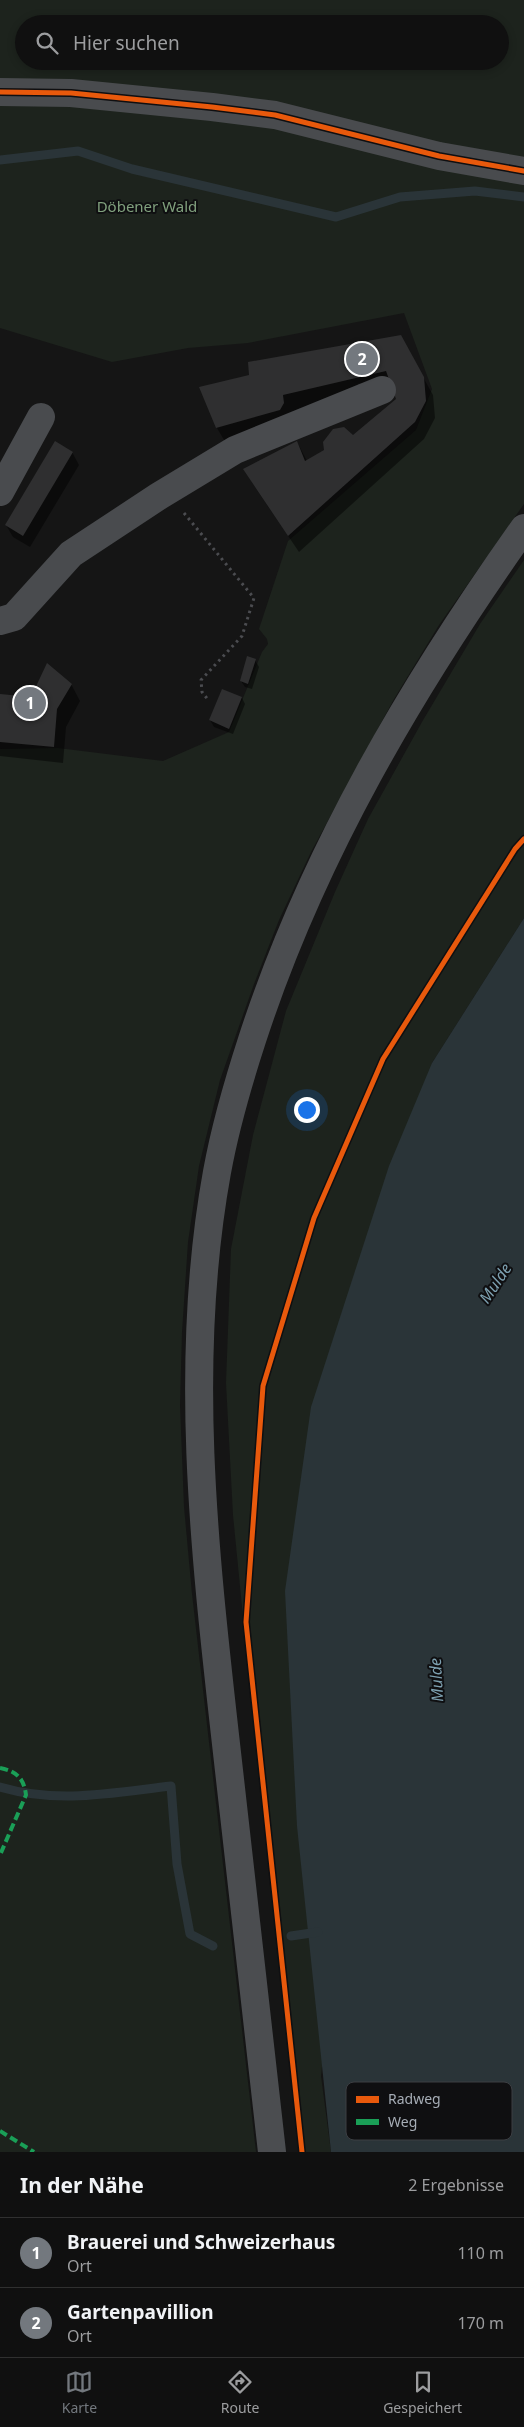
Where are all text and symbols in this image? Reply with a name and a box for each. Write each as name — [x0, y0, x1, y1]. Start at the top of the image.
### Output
search box — [15, 15, 509, 70]
icon: search — [33, 29, 61, 57]
text: Hier suchen — [73, 30, 180, 56]
park label: Döbener Wald — [97, 196, 197, 216]
pin: 2 — [346, 340, 378, 378]
pin: 1 — [14, 684, 46, 722]
your location — [294, 1097, 320, 1123]
water label: Mulde — [474, 1259, 516, 1307]
water label: Mulde — [424, 1657, 448, 1703]
legend — [346, 2082, 512, 2140]
text: Radweg — [388, 2089, 441, 2108]
text: Weg — [388, 2112, 417, 2131]
text: In der Nähe — [20, 2171, 144, 2199]
text: 2 Ergebnisse — [408, 2174, 504, 2196]
text: Brauerei und Schweizerhaus — [67, 2229, 335, 2255]
text: 1 — [31, 2242, 41, 2264]
text: 110 m — [457, 2242, 504, 2264]
text: Ort — [67, 2255, 92, 2277]
text: Gartenpavillion — [67, 2299, 214, 2325]
text: 2 — [31, 2312, 41, 2334]
text: 170 m — [457, 2312, 504, 2334]
text: Ort — [67, 2325, 92, 2347]
tab: Karte — [62, 2368, 97, 2417]
tab: Route — [221, 2368, 260, 2417]
tab: Gespeichert — [383, 2368, 462, 2417]

